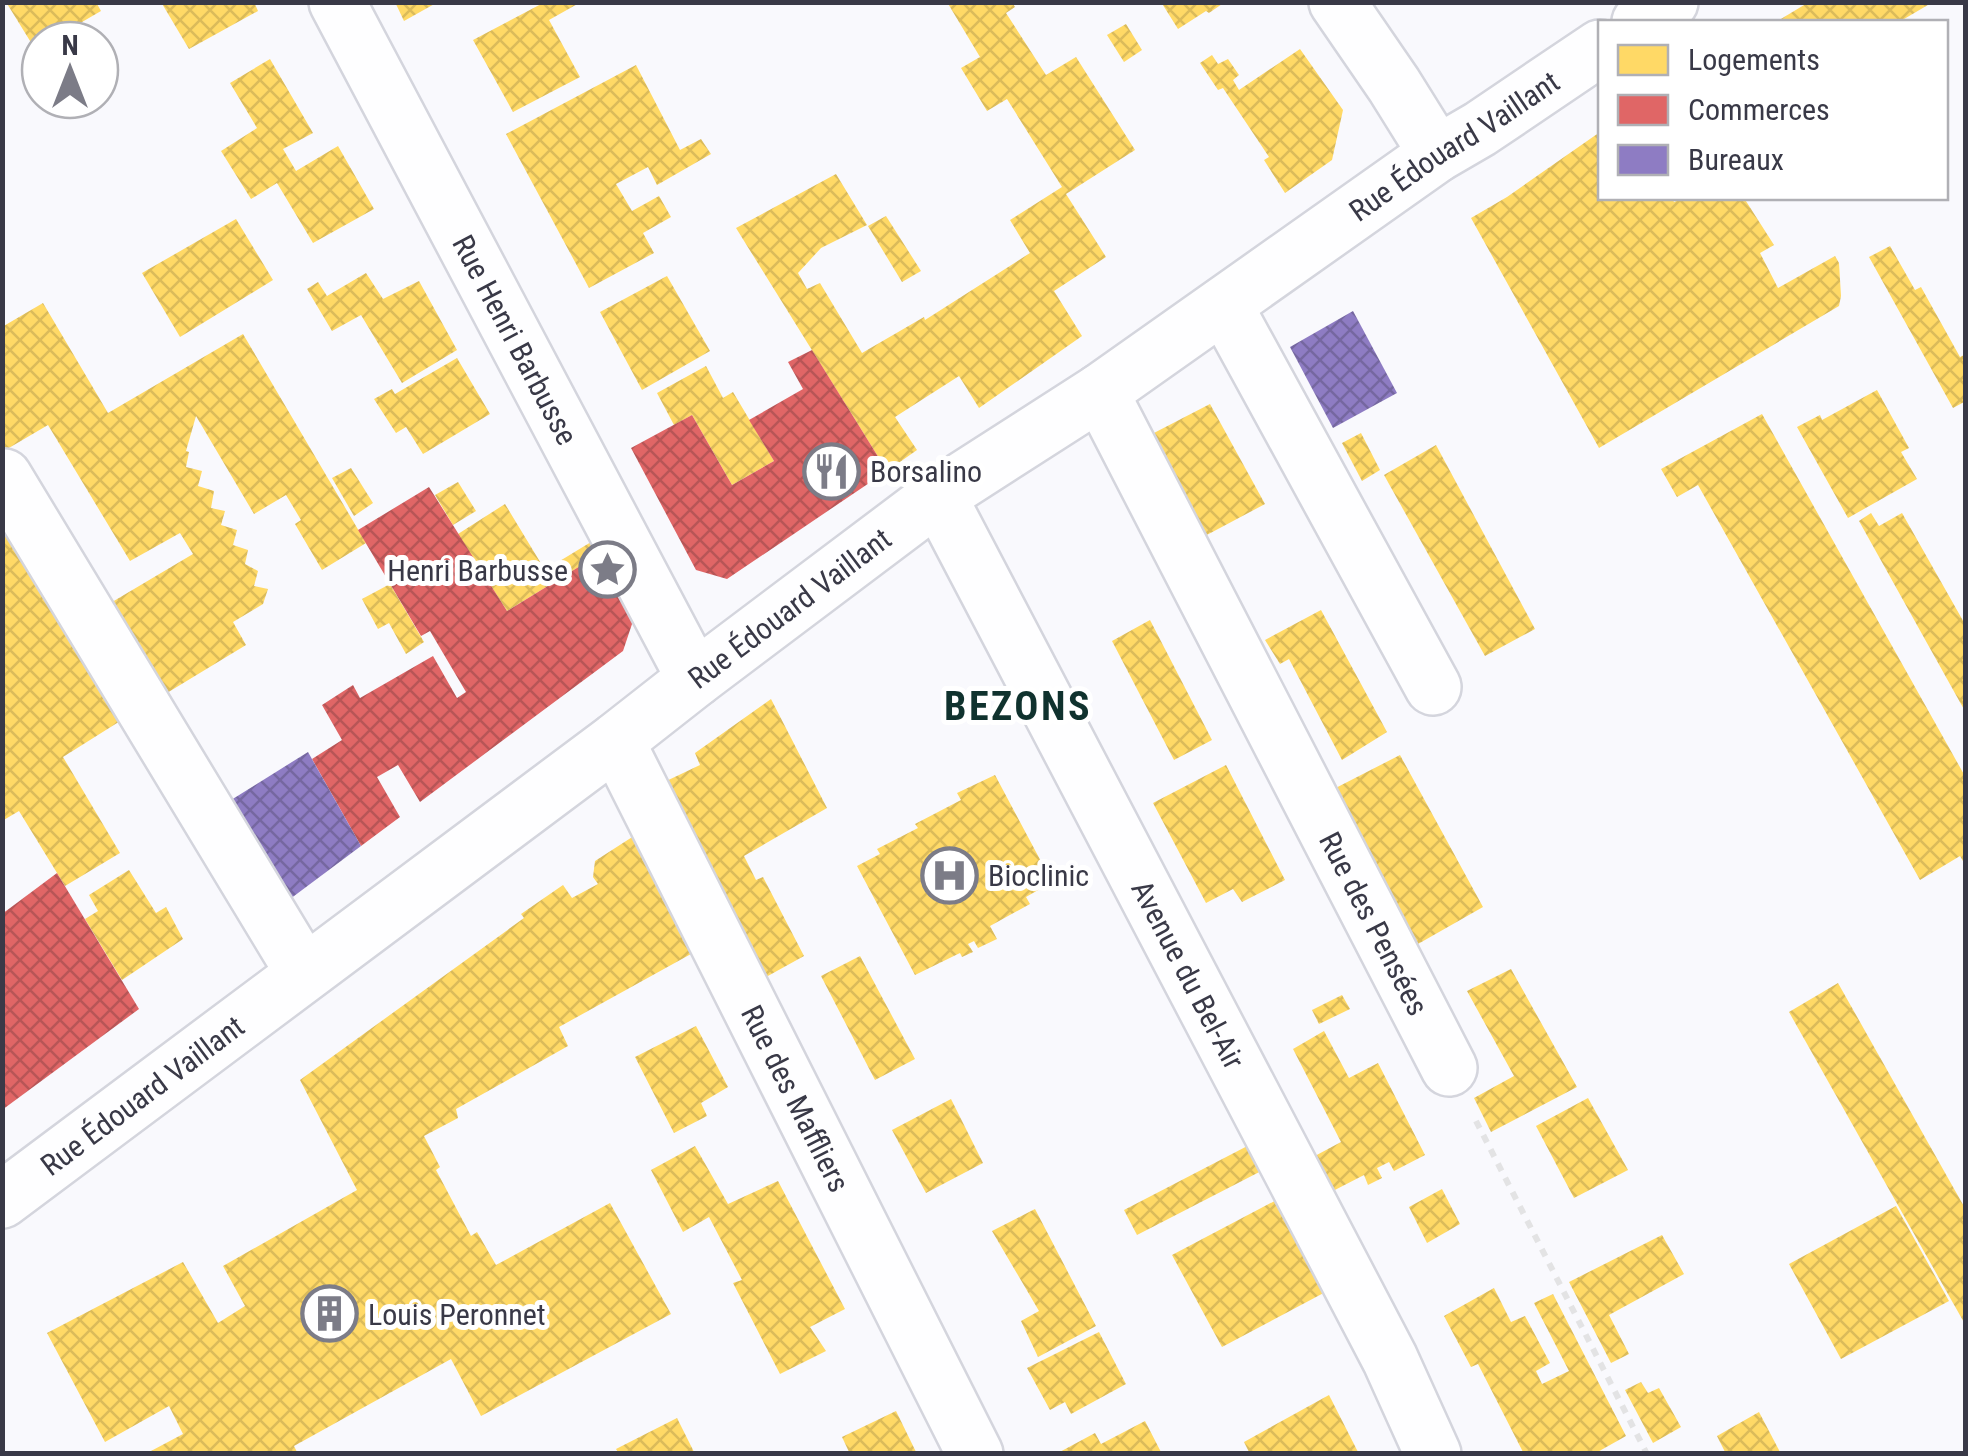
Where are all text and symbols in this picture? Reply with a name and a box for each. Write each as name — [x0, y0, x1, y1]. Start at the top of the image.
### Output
north arrow — [20, 20, 120, 120]
legend — [1598, 20, 1948, 200]
text: N — [61, 29, 79, 62]
text: Logements — [1688, 42, 1820, 77]
street label: Rue Édouard Vaillant — [1342, 63, 1565, 228]
text: Commerces — [1688, 92, 1830, 127]
text: Bureaux — [1688, 142, 1784, 177]
street label: Rue Henri Barbusse — [446, 229, 585, 451]
restaurant icon: Borsalino — [801, 441, 861, 501]
place label: Borsalino — [870, 454, 982, 489]
street label: Rue Édouard Vaillant — [681, 520, 897, 696]
place icon: Henri Barbusse — [577, 540, 637, 600]
place label: Henri Barbusse — [387, 553, 568, 588]
district label: BEZONS — [944, 683, 1092, 730]
street label: Rue des Pensées — [1313, 826, 1436, 1021]
hospital icon: Bioclinic — [919, 845, 979, 905]
place label: Bioclinic — [988, 858, 1089, 893]
street label: Avenue du Bel-Air — [1125, 874, 1252, 1074]
street label: Rue des Maffliers — [734, 999, 857, 1197]
street label: Rue Édouard Vaillant — [34, 1008, 251, 1182]
building icon: Louis Peronnet — [299, 1284, 359, 1344]
place label: Louis Peronnet — [368, 1297, 546, 1332]

